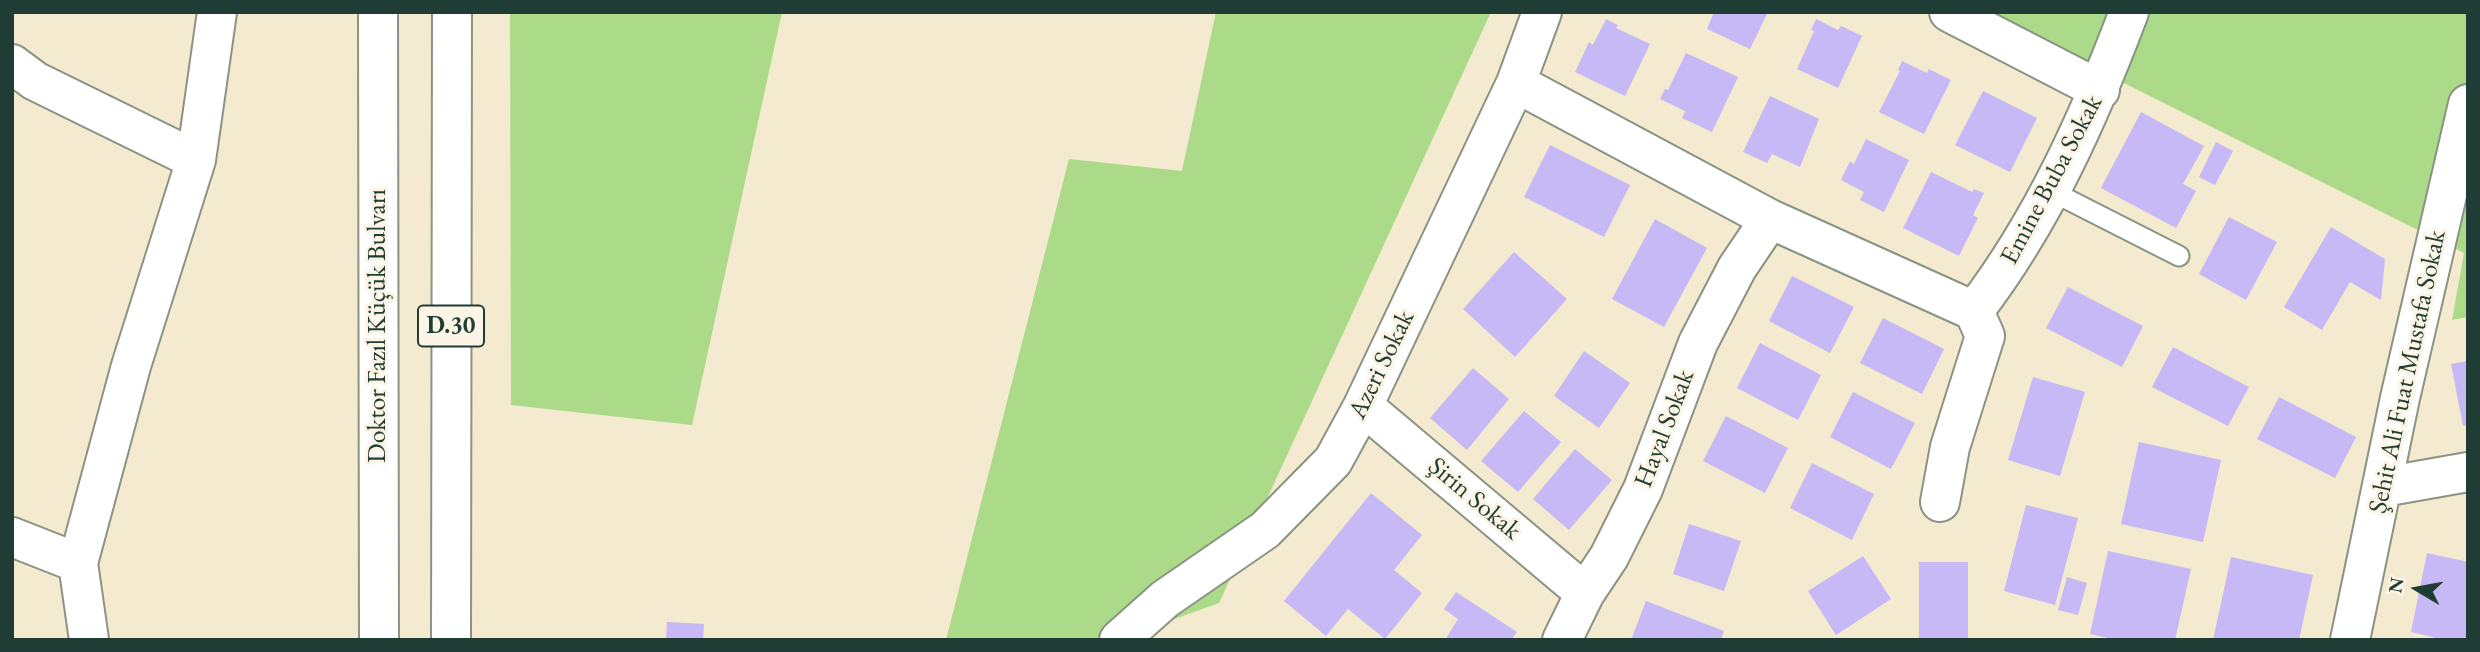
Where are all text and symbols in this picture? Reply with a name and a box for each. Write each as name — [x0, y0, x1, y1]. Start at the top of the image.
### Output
street label: Emine Buba Sokak — [1994, 90, 2110, 270]
street label: Doktor Fazıl Küçük Bulvarı — [362, 189, 394, 463]
street label: Şehit Ali Fuat Mustafa Sokak — [2363, 228, 2453, 516]
road number: D.30 — [418, 306, 484, 346]
street label: Azeri Sokak — [1342, 306, 1422, 424]
street label: Hayal Sokak — [1628, 366, 1702, 492]
street label: Şirin Sokak — [1421, 451, 1527, 547]
north arrow — [2382, 554, 2452, 624]
text: N — [2382, 576, 2409, 595]

